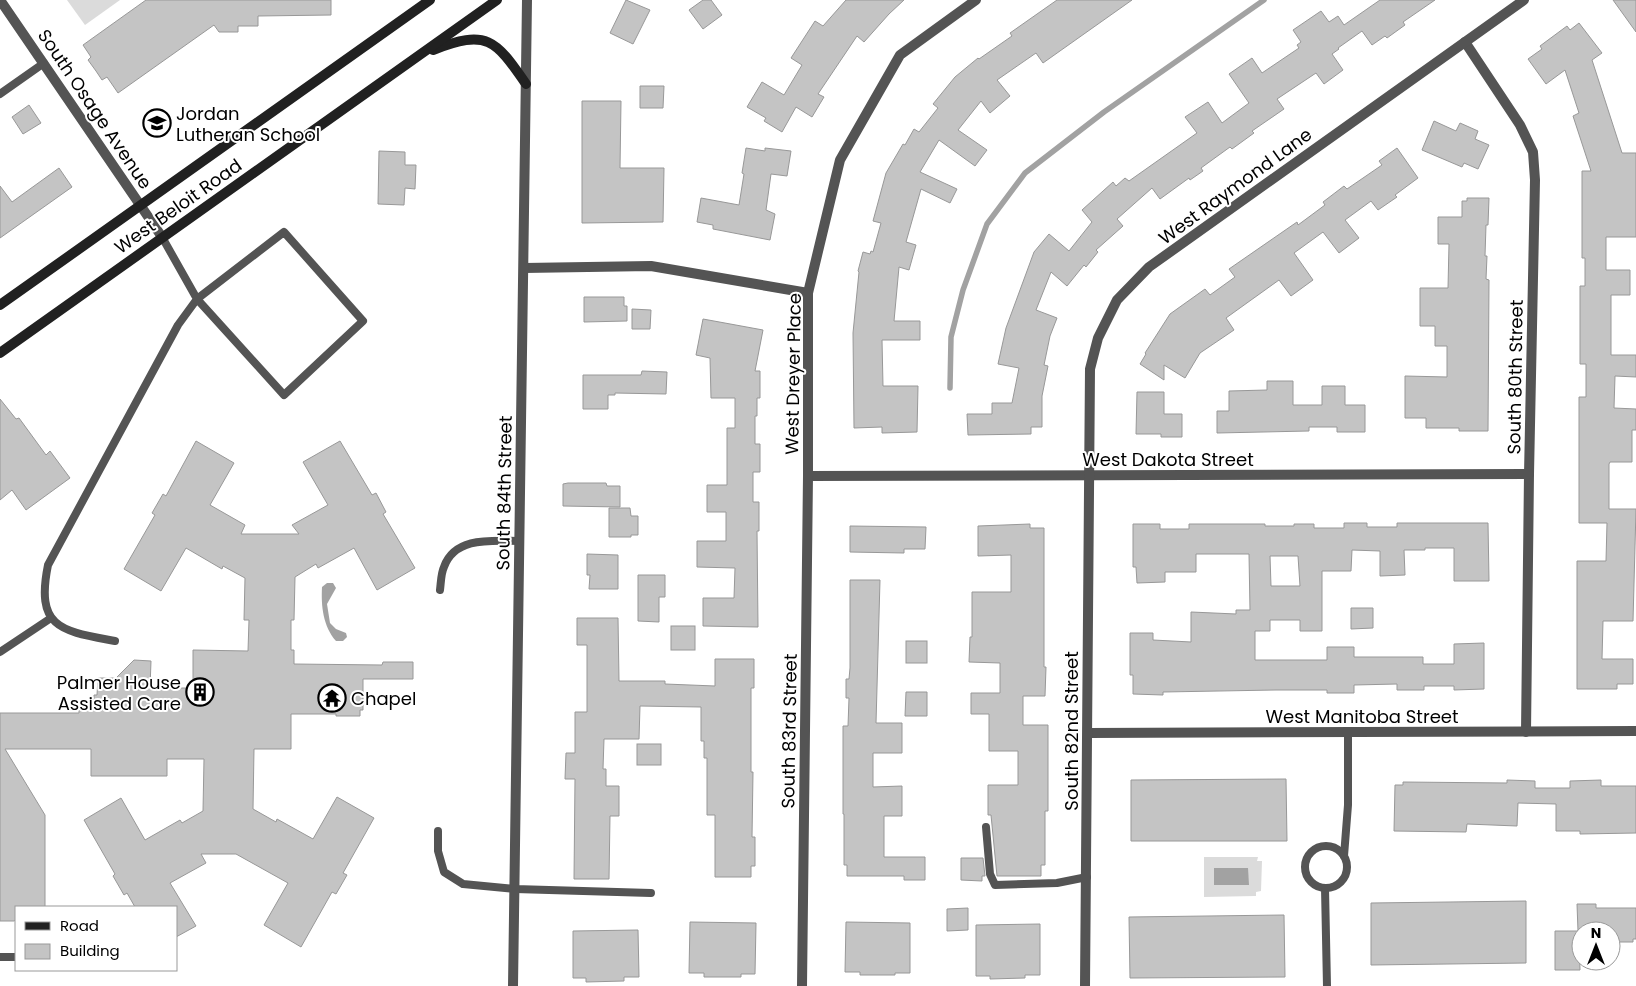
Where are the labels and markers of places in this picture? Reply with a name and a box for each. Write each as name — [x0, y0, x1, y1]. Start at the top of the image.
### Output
place label: Jordan Lutheran School — [176, 101, 320, 147]
school or university icon: Jordan Lutheran School — [142, 108, 172, 138]
place label: Palmer House Assisted Care — [57, 670, 181, 716]
building icon: Palmer House Assisted Care — [185, 677, 215, 707]
temple icon: Chapel — [317, 683, 347, 713]
place label: Chapel — [351, 686, 416, 711]

